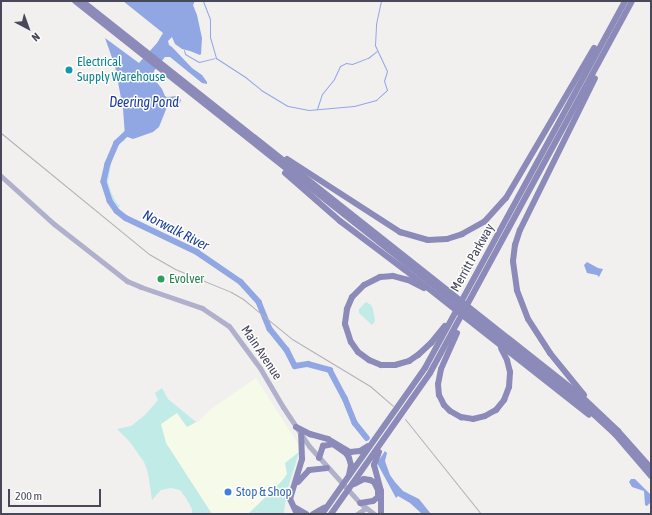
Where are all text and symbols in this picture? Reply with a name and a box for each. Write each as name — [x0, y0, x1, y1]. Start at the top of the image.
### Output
north arrow — [8, 8, 48, 48]
text: N — [29, 30, 42, 44]
place label: Electrical Supply Warehouse — [77, 55, 166, 86]
marker: Electrical Supply Warehouse — [64, 65, 74, 75]
water label: Deering Pond — [109, 94, 179, 110]
water label: Norwalk River — [140, 206, 212, 254]
street label: Merritt Parkway — [448, 221, 498, 295]
place label: Evolver — [169, 271, 204, 287]
marker: Evolver — [156, 274, 166, 284]
street label: Main Avenue — [237, 323, 285, 383]
scale bar — [10, 481, 103, 507]
place label: Stop & Shop — [236, 484, 292, 500]
marker: Stop & Shop — [223, 487, 233, 497]
text: 200 m — [15, 489, 42, 503]

